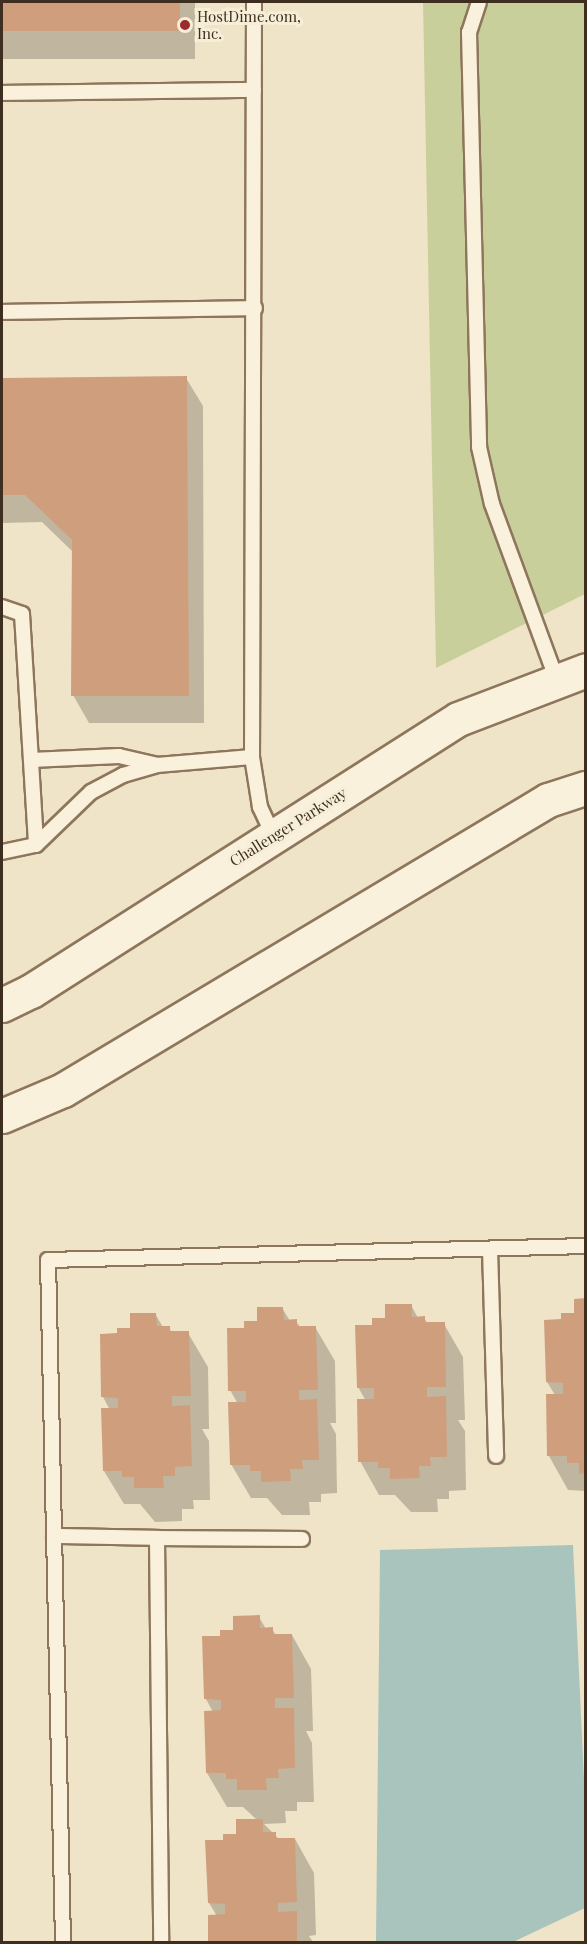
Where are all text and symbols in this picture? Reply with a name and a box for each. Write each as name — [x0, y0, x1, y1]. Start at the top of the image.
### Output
place label: HostDime.com, Inc. — [197, 7, 301, 42]
marker: HostDime.com, Inc. — [178, 18, 192, 32]
street label: Challenger Parkway — [226, 784, 350, 870]

